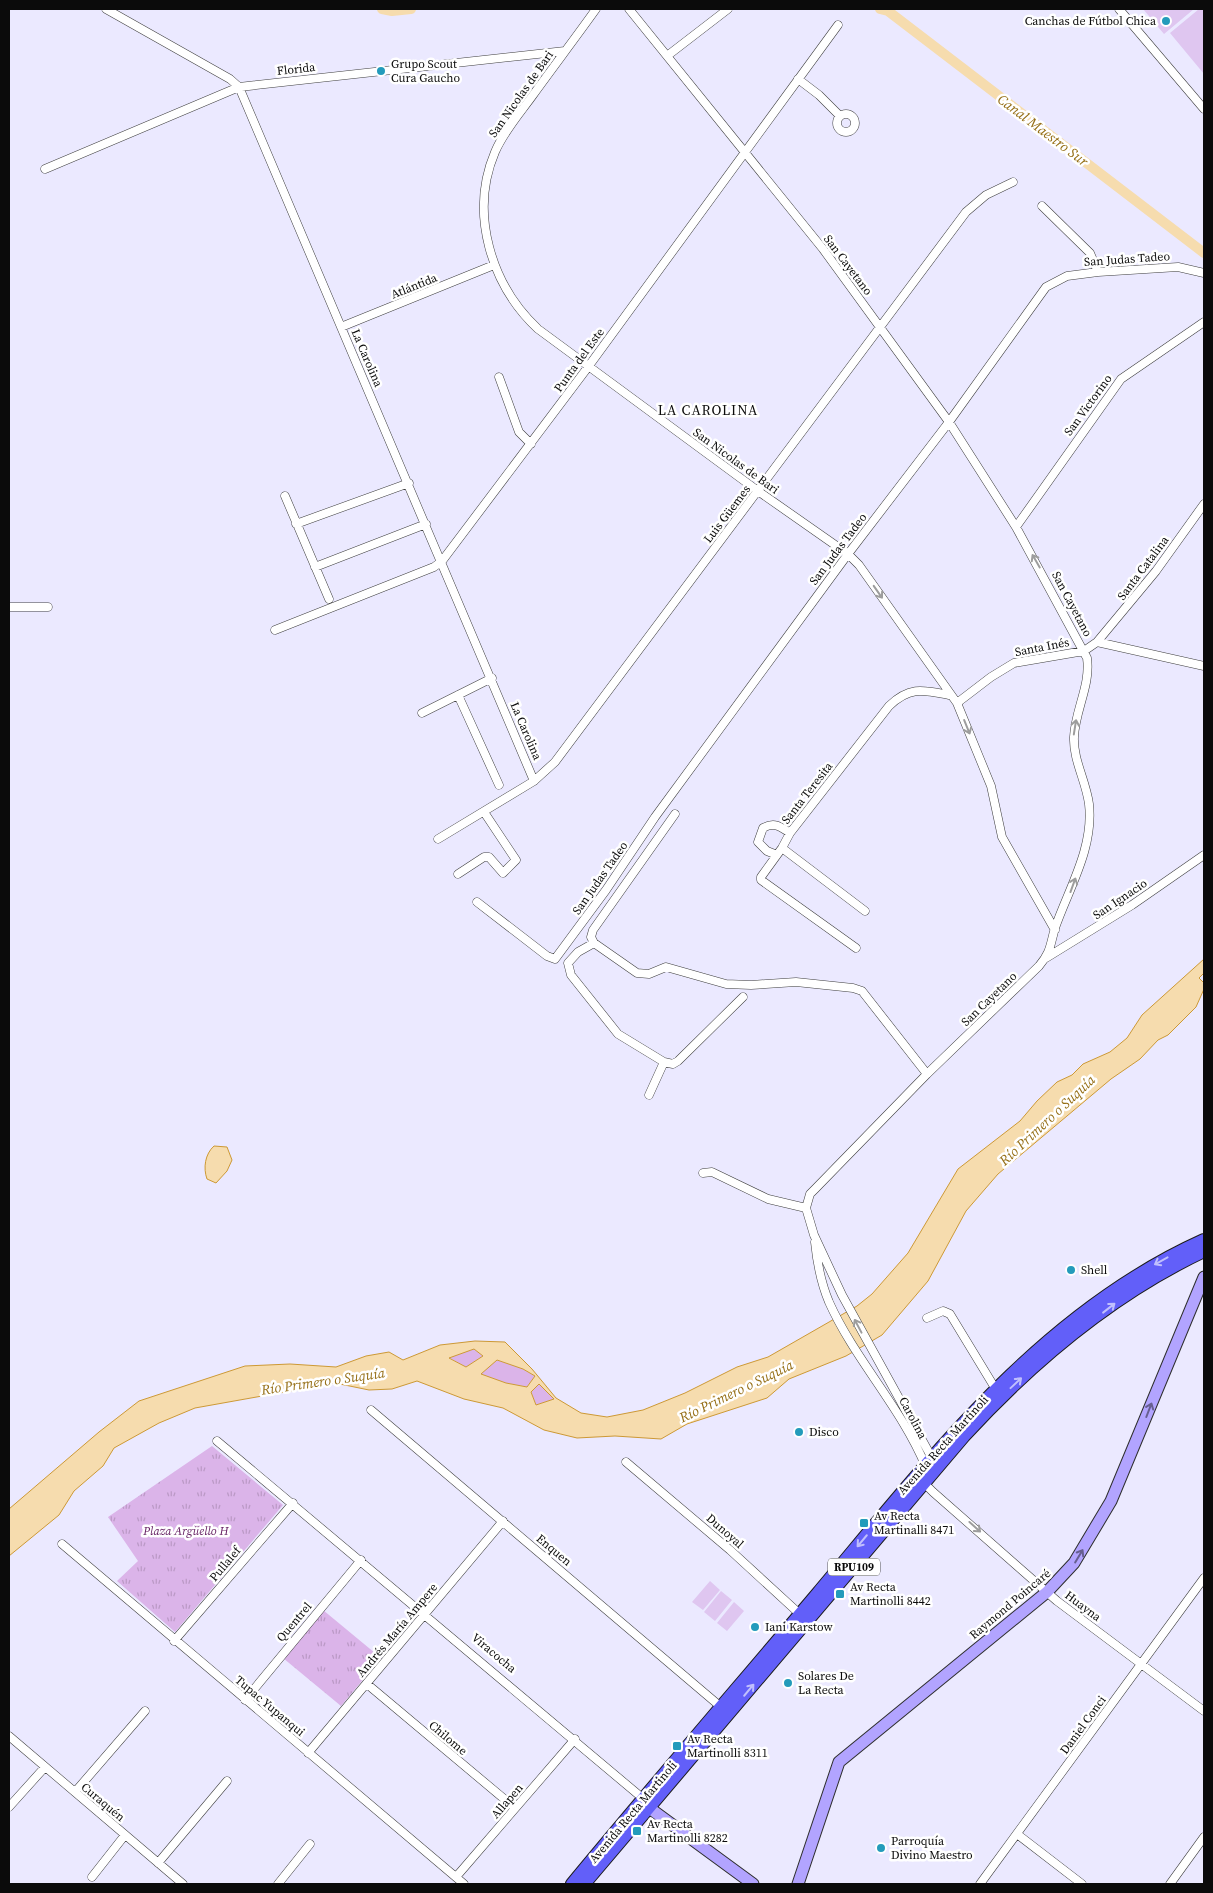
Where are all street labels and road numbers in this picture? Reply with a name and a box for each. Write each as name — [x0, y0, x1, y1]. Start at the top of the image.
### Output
street label: San Nicolas de Bari — [485, 47, 557, 141]
street label: Florida — [276, 59, 317, 79]
street label: San Cayetano — [820, 232, 876, 299]
street label: San Judas Tadeo — [1083, 248, 1171, 270]
street label: Atlántida — [388, 269, 440, 303]
street label: Punta del Este — [550, 325, 608, 395]
street label: La Carolina — [348, 327, 387, 390]
street label: San Victorino — [1060, 371, 1116, 439]
street label: San Nicolas de Bari — [690, 424, 783, 498]
street label: Luis Güemes — [700, 482, 754, 546]
street label: San Judas Tadeo — [806, 509, 871, 588]
street label: Santa Catalina — [1114, 532, 1173, 603]
street label: San Cayetano — [1048, 569, 1096, 640]
street label: Santa Inés — [1013, 634, 1071, 660]
street label: La Carolina — [507, 700, 546, 763]
street label: Santa Teresita — [778, 758, 837, 827]
street label: San Judas Tadeo — [569, 838, 632, 918]
street label: San Ignacio — [1090, 875, 1151, 923]
street label: San Cayetano — [958, 968, 1021, 1030]
street label: Avenida Recta Martinoli — [894, 1392, 992, 1498]
street label: Carolina — [895, 1394, 931, 1443]
street label: Dunoyal — [703, 1510, 748, 1552]
street label: Enquen — [533, 1531, 575, 1569]
street label: Pullalef — [206, 1542, 245, 1585]
road number: RPU109 — [828, 1558, 880, 1575]
street label: Raymond Poincaré — [966, 1565, 1054, 1643]
street label: Andrés María Ampere — [353, 1580, 441, 1680]
street label: Huayna — [1062, 1587, 1105, 1625]
street label: Quentrel — [273, 1598, 316, 1645]
street label: Viracocha — [468, 1630, 520, 1677]
street label: Tupac Yupanqui — [232, 1672, 309, 1740]
street label: Daniel Conci — [1056, 1692, 1110, 1757]
street label: Chilome — [425, 1717, 471, 1759]
street label: Avenida Recta Martinoli — [586, 1757, 681, 1866]
street label: Curaquén — [78, 1779, 128, 1825]
street label: Allapen — [487, 1780, 527, 1822]

